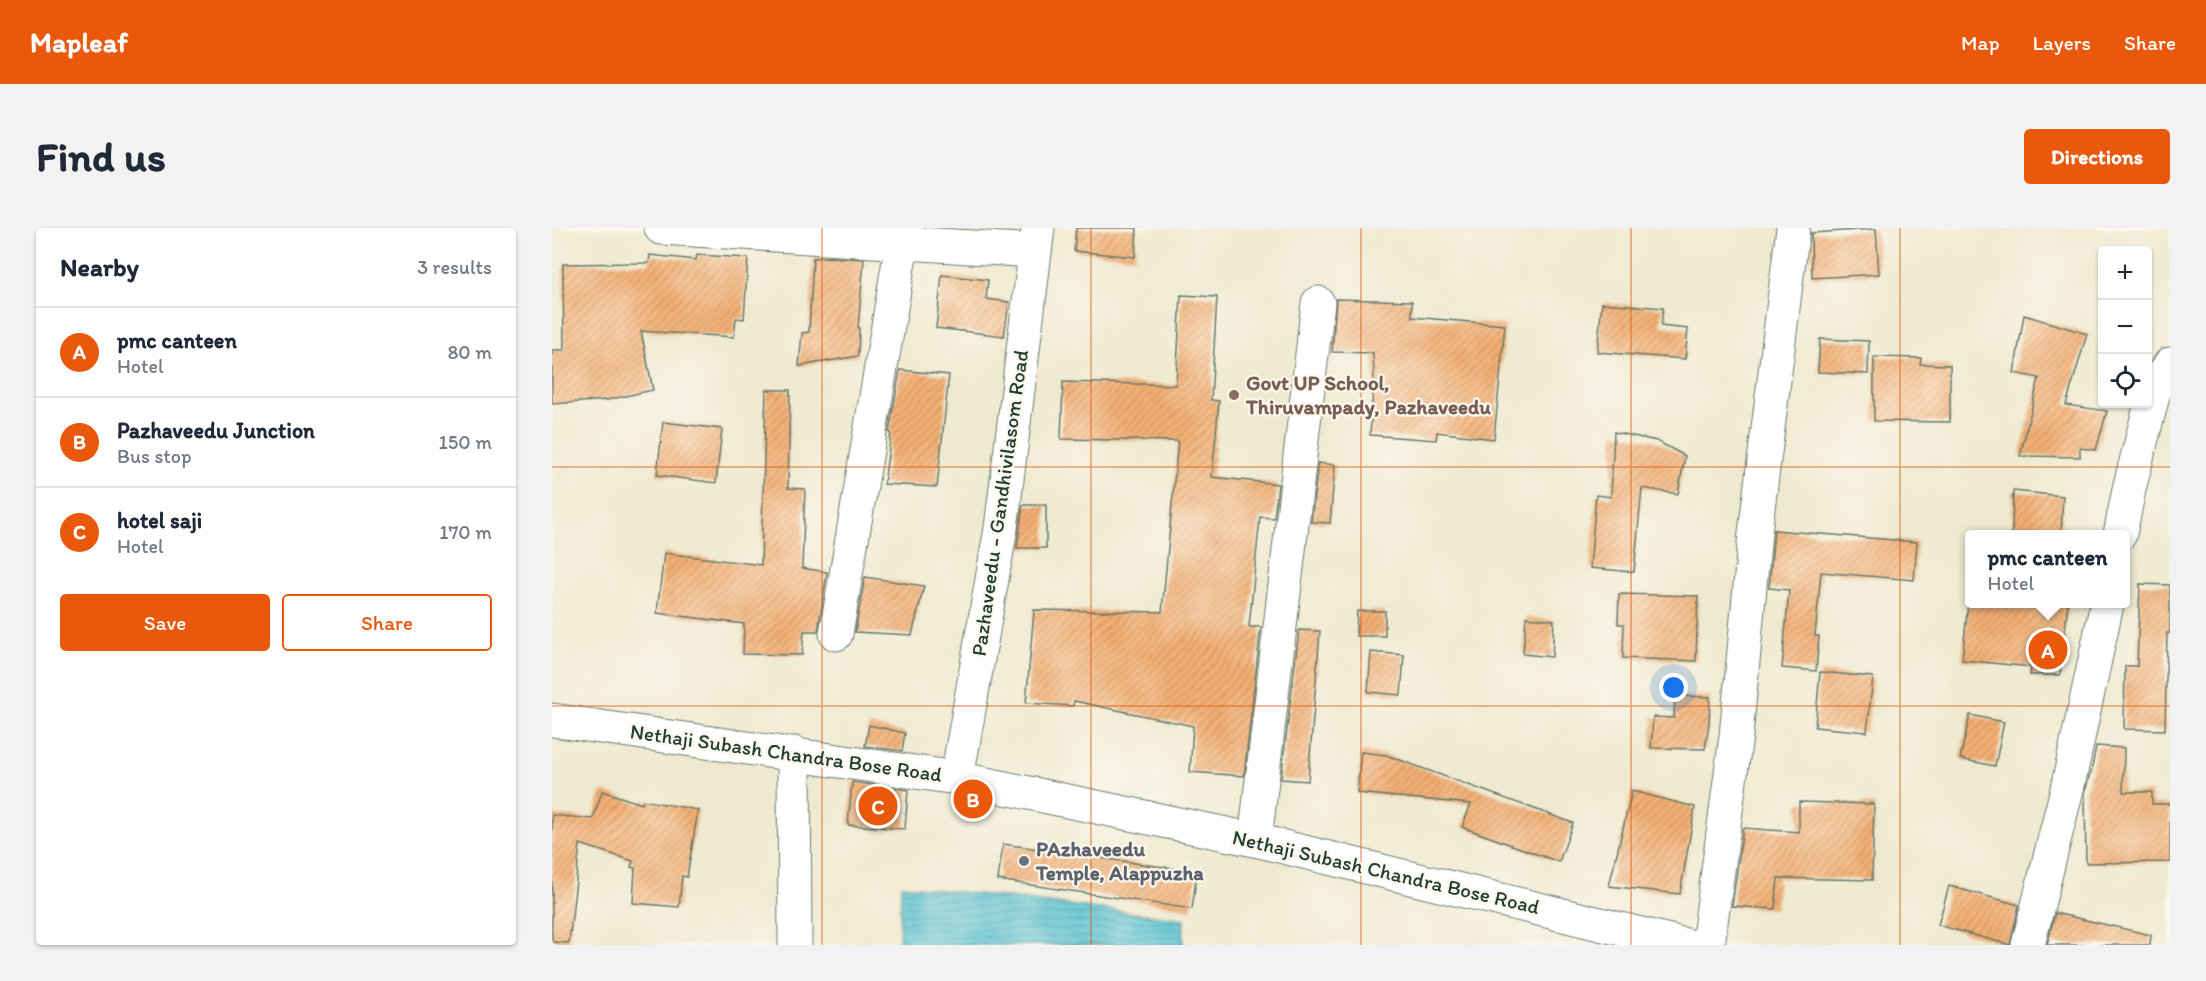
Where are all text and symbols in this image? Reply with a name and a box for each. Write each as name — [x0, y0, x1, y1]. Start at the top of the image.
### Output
text: Mapleaf — [30, 25, 128, 59]
text: Map — [1961, 30, 2000, 55]
text: Layers — [2033, 30, 2091, 55]
text: Share — [2124, 30, 2176, 55]
button: Directions — [2024, 129, 2170, 184]
text: Find us — [36, 131, 166, 182]
map controls — [2098, 246, 2152, 408]
button: + — [2098, 246, 2152, 300]
text: Nearby — [60, 251, 139, 283]
text: 3 results — [417, 255, 492, 279]
button: − — [2098, 300, 2152, 354]
text: pmc canteen — [117, 327, 237, 354]
text: A — [73, 340, 86, 364]
text: 80 m — [447, 340, 492, 364]
street label: Pazhaveedu - Gandhivilasom Road — [966, 348, 1033, 658]
text: Hotel — [117, 354, 164, 378]
button: locate — [2098, 354, 2152, 408]
place label: Govt UP School, Thiruvampady, Pazhaveedu — [1245, 370, 1491, 420]
marker: Govt UP School, Thiruvampady, Pazhaveedu — [1227, 388, 1241, 402]
text: Pazhaveedu Junction — [117, 417, 315, 444]
text: B — [73, 430, 86, 454]
text: 150 m — [439, 430, 492, 454]
text: Bus stop — [117, 444, 192, 468]
text: hotel saji — [117, 507, 202, 534]
text: C — [73, 520, 86, 544]
text: 170 m — [439, 520, 492, 544]
popup — [1965, 530, 2130, 608]
text: Hotel — [117, 534, 164, 558]
text: pmc canteen — [1988, 544, 2107, 571]
text: Hotel — [1988, 571, 2034, 595]
button: Save — [60, 594, 270, 651]
button: Share — [282, 594, 492, 651]
pin: A — [2028, 628, 2068, 672]
your location — [1659, 673, 1688, 702]
street label: Nethaji Subash Chandra Bose Road — [629, 718, 944, 787]
pin: B — [954, 776, 992, 822]
pin: C — [858, 784, 898, 828]
street label: Nethaji Subash Chandra Bose Road — [1230, 824, 1543, 919]
place label: PAzhaveedu Temple, Alappuzha — [1035, 836, 1204, 886]
marker: PAzhaveedu Temple, Alappuzha — [1017, 854, 1031, 868]

